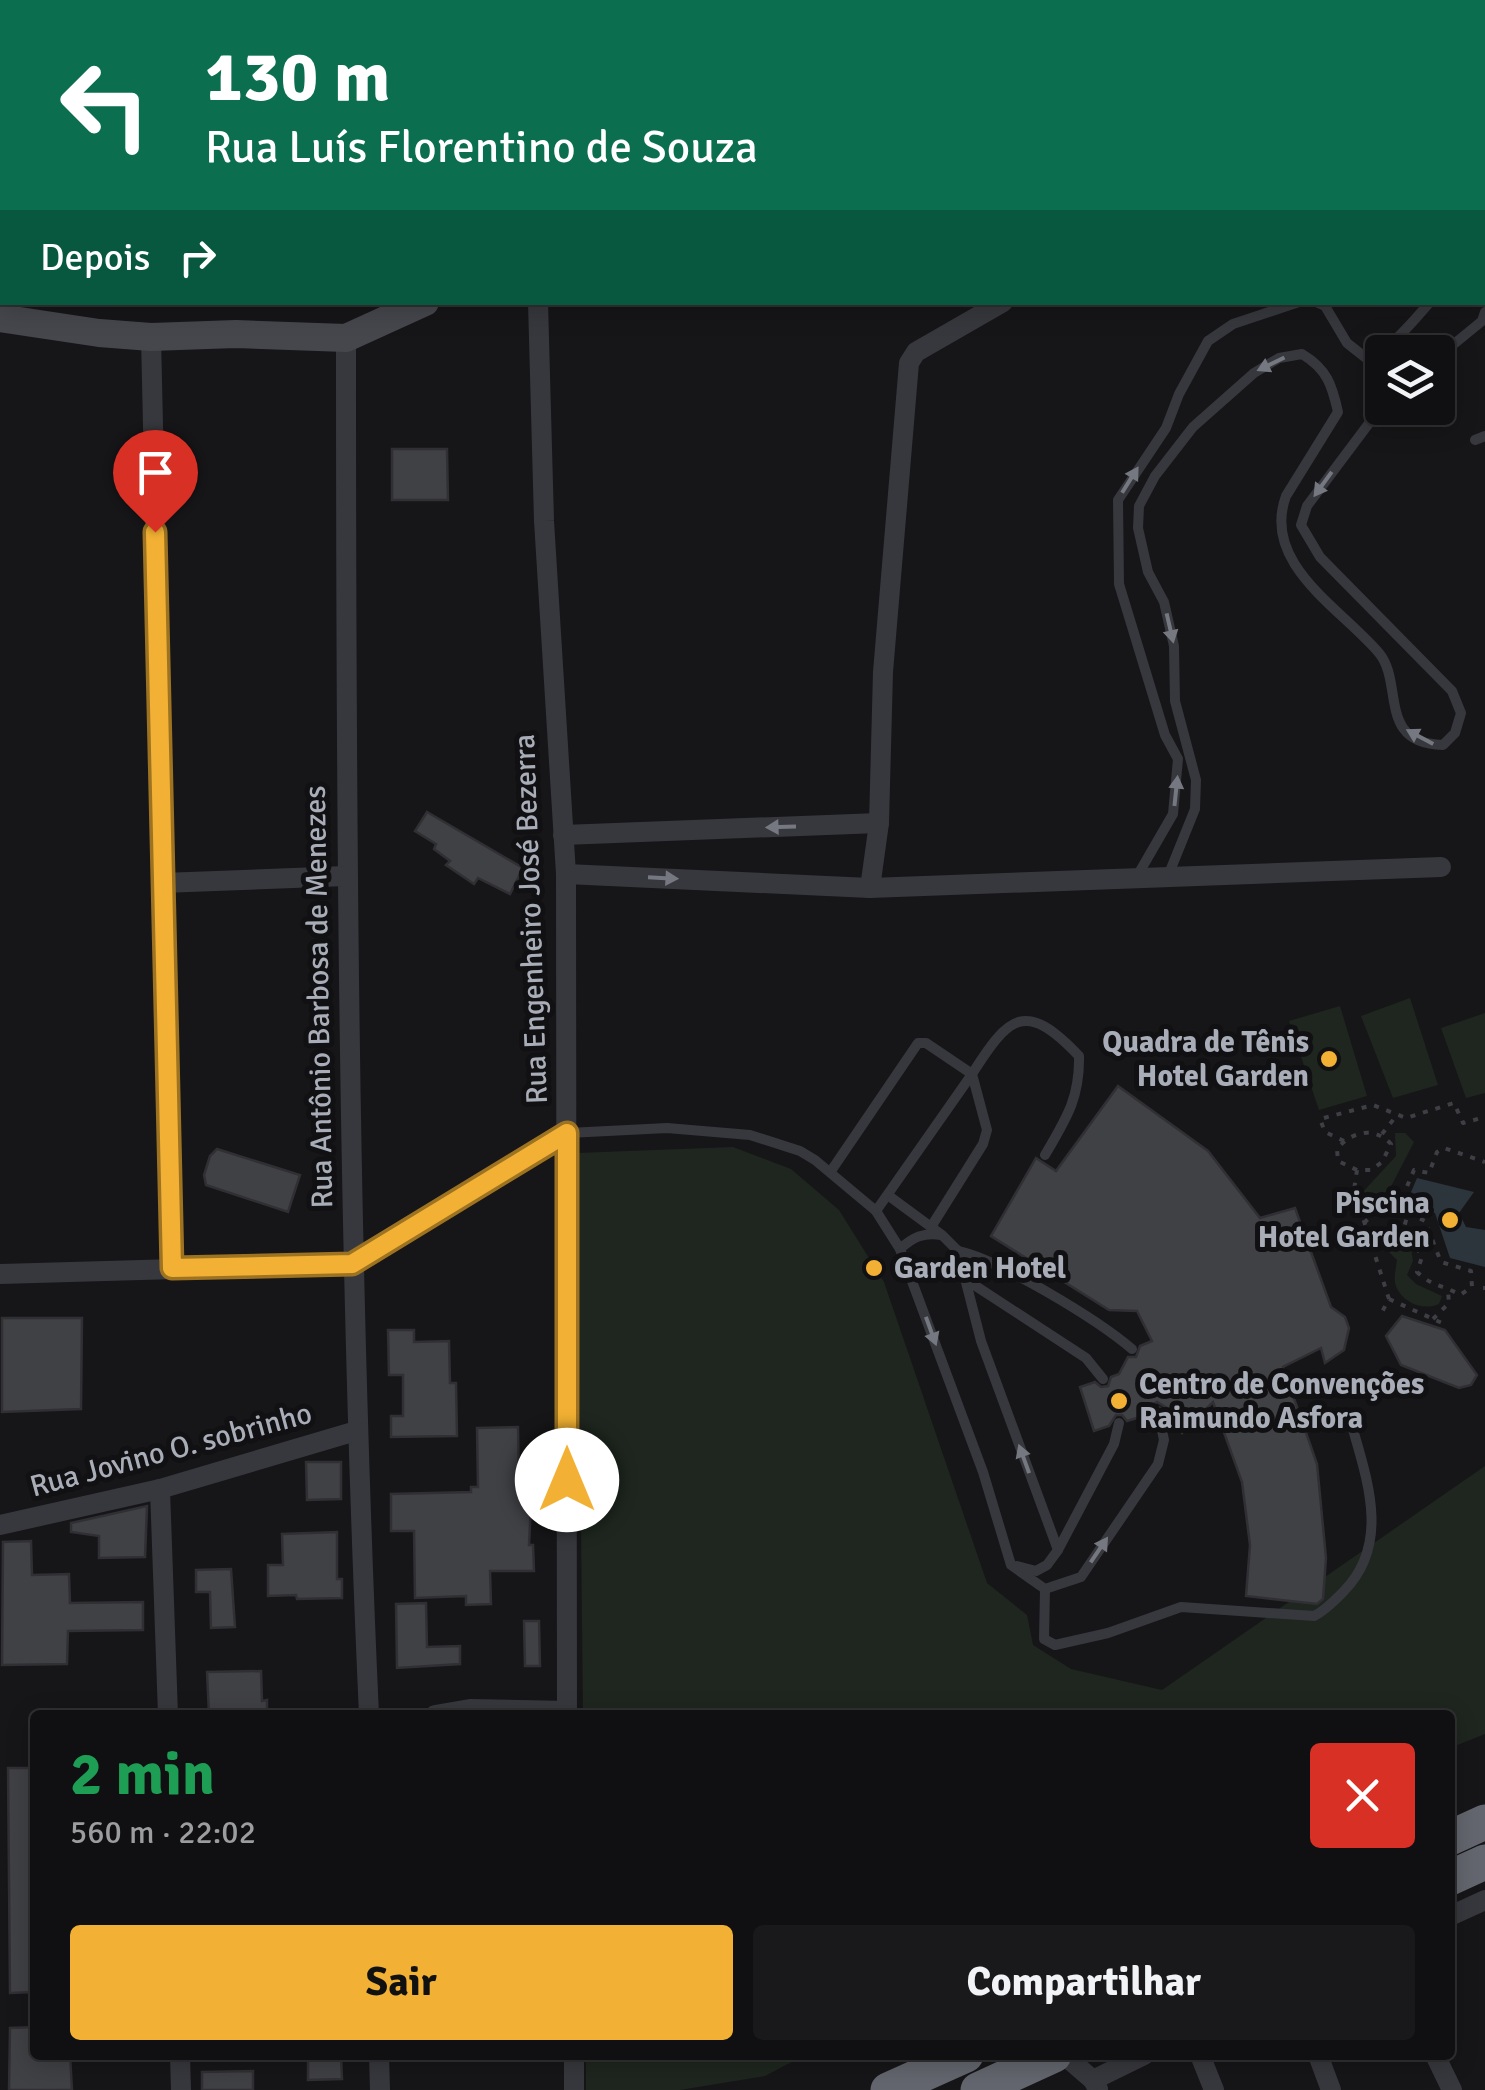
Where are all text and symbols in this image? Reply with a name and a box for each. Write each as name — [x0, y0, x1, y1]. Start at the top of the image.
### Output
text: 130 m — [205, 34, 390, 120]
icon: left — [40, 40, 170, 170]
text: Rua Luís Florentino de Souza — [205, 120, 758, 175]
icon: right — [170, 230, 225, 285]
text: Depois — [40, 234, 150, 281]
map controls — [1365, 335, 1455, 425]
button: layers — [1365, 335, 1455, 425]
one-way arrow — [1256, 356, 1285, 373]
pin — [113, 430, 198, 533]
icon: arrive — [128, 445, 183, 500]
one-way arrow — [1121, 466, 1139, 494]
one-way arrow — [1314, 471, 1334, 497]
one-way arrow — [1163, 613, 1178, 644]
one-way arrow — [1406, 729, 1434, 746]
street label: Rua Engenheiro José Bezerra — [506, 733, 556, 1105]
one-way arrow — [1168, 775, 1184, 807]
street label: Rua Antônio Barbosa de Menezes — [297, 785, 341, 1209]
one-way arrow — [765, 819, 797, 835]
one-way arrow — [648, 871, 680, 887]
place label: Quadra de Tênis Hotel Garden — [1102, 1024, 1309, 1095]
marker: Quadra de Tênis Hotel Garden — [1318, 1048, 1340, 1070]
place label: Piscina Hotel Garden — [1258, 1185, 1430, 1256]
marker: Piscina Hotel Garden — [1439, 1209, 1461, 1231]
place label: Garden Hotel — [894, 1250, 1066, 1287]
marker: Garden Hotel — [863, 1257, 885, 1279]
one-way arrow — [924, 1316, 939, 1346]
place label: Centro de Convenções Raimundo Asfora — [1139, 1366, 1424, 1437]
marker: Centro de Convenções Raimundo Asfora — [1108, 1390, 1130, 1412]
street label: Rua Jovino O. sobrinho — [26, 1395, 316, 1505]
position arrow — [515, 1428, 619, 1532]
one-way arrow — [1016, 1443, 1031, 1473]
one-way arrow — [1089, 1536, 1108, 1563]
text: 2 min — [70, 1738, 215, 1812]
button: close — [1310, 1743, 1415, 1848]
text: 560 m · 22:02 — [70, 1813, 256, 1852]
button: Sair — [70, 1925, 733, 2040]
button: Compartilhar — [753, 1925, 1415, 2040]

